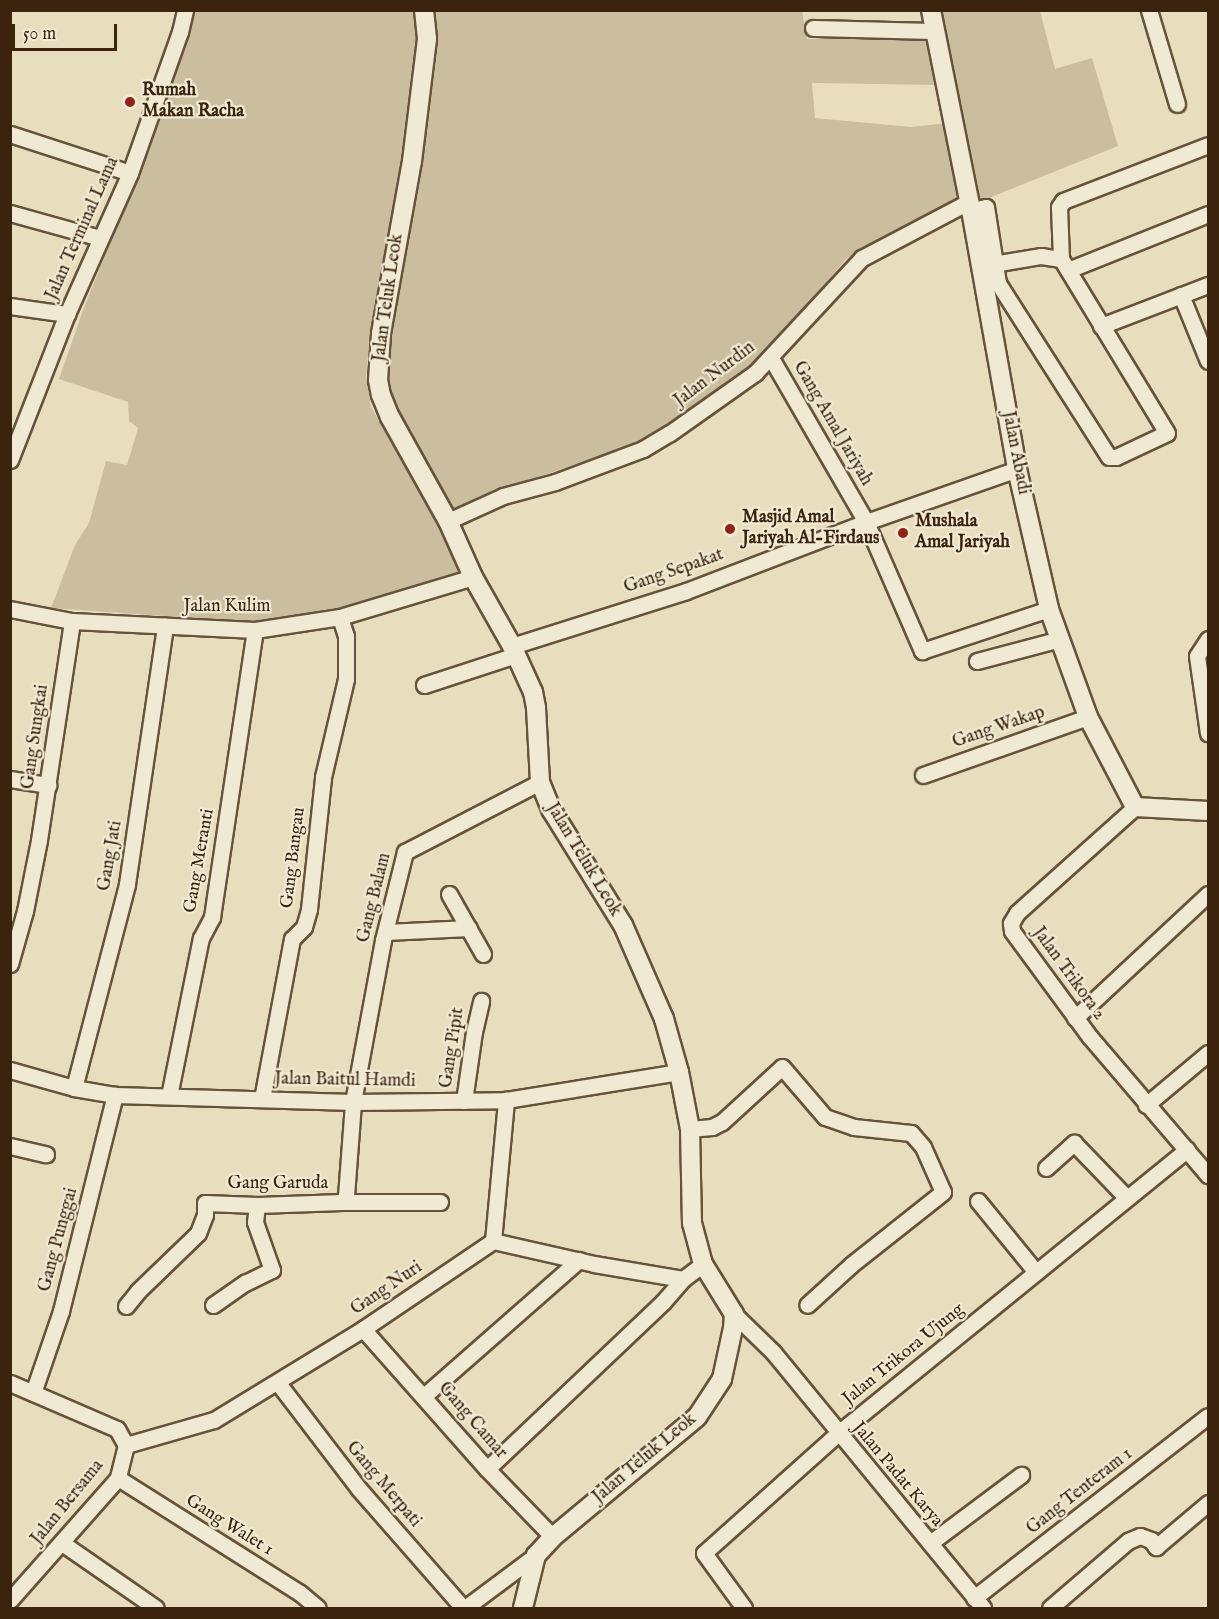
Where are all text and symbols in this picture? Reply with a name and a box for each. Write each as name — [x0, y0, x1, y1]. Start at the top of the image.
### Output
scale bar — [15, 12, 120, 50]
text: 50 m — [23, 23, 56, 46]
place label: Rumah Makan Racha — [142, 81, 244, 124]
marker: Rumah Makan Racha — [123, 95, 137, 109]
street label: Jalan Terminal Lama — [42, 154, 124, 304]
street label: Jalan Teluk Leok — [369, 233, 409, 363]
street label: Jalan Nurdin — [670, 338, 760, 412]
street label: Gang Amal Jariyah — [788, 358, 876, 490]
street label: Jalan Abadi — [996, 409, 1034, 497]
place label: Masjid Amal Jariyah Al-Firdaus — [742, 508, 879, 550]
place label: Mushala Amal Jariyah — [915, 512, 1010, 554]
marker: Masjid Amal Jariyah Al-Firdaus — [723, 522, 737, 536]
marker: Mushala Amal Jariyah — [896, 526, 910, 540]
street label: Gang Sepakat — [621, 545, 727, 599]
street label: Jalan Kulim — [184, 596, 270, 618]
street label: Gang Sungkai — [18, 683, 54, 791]
street label: Gang Wakap — [950, 702, 1048, 754]
street label: Jalan Teluk Leok — [541, 799, 625, 921]
street label: Gang Bangau — [277, 806, 311, 910]
street label: Gang Meranti — [180, 807, 220, 915]
street label: Gang Jati — [94, 819, 128, 893]
street label: Gang Balam — [353, 851, 397, 945]
street label: Jalan Trikora 2 — [1027, 923, 1109, 1025]
street label: Gang Pipit — [436, 1006, 470, 1090]
street label: Jalan Baitul Hamdi — [274, 1069, 416, 1093]
street label: Gang Garuda — [228, 1173, 328, 1195]
street label: Gang Punggai — [35, 1186, 83, 1294]
street label: Gang Nuri — [347, 1257, 427, 1321]
street label: Jalan Trikora Ujung — [839, 1299, 969, 1411]
street label: Gang Camar — [433, 1378, 511, 1464]
street label: Jalan Teluk Leok — [589, 1409, 701, 1509]
street label: Jalan Padat Karya — [847, 1418, 947, 1532]
street label: Gang Merpati — [341, 1438, 425, 1532]
street label: Gang Tenteram 1 — [1023, 1444, 1137, 1540]
street label: Jalan Bersama — [27, 1456, 109, 1550]
street label: Gang Walet 1 — [181, 1491, 277, 1561]

